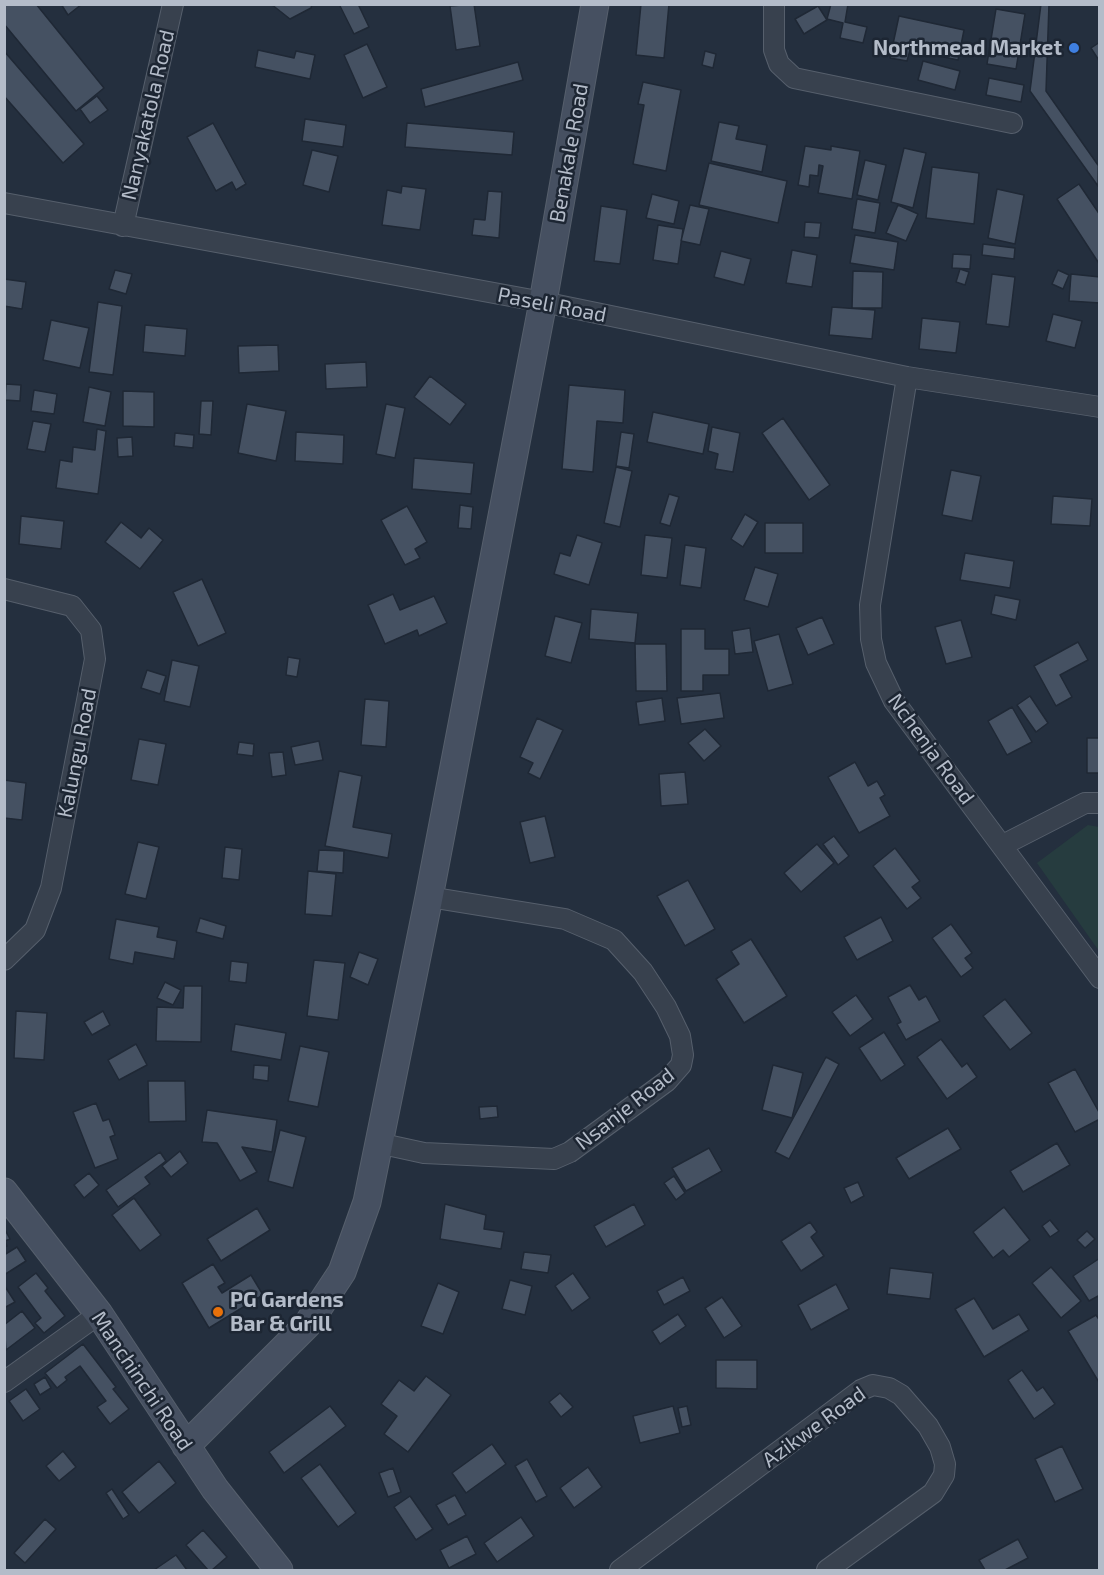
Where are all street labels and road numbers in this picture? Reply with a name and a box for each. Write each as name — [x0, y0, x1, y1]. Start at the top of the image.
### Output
street label: Nanyakatola Road — [116, 27, 180, 203]
street label: Benakale Road — [544, 81, 594, 225]
street label: Paseli Road — [495, 282, 609, 328]
street label: Kalungu Road — [52, 686, 102, 820]
street label: Nchenja Road — [882, 689, 980, 809]
street label: Nsanje Road — [570, 1063, 680, 1155]
street label: Manchinchi Road — [86, 1306, 198, 1456]
street label: Azikwe Road — [758, 1381, 870, 1473]

